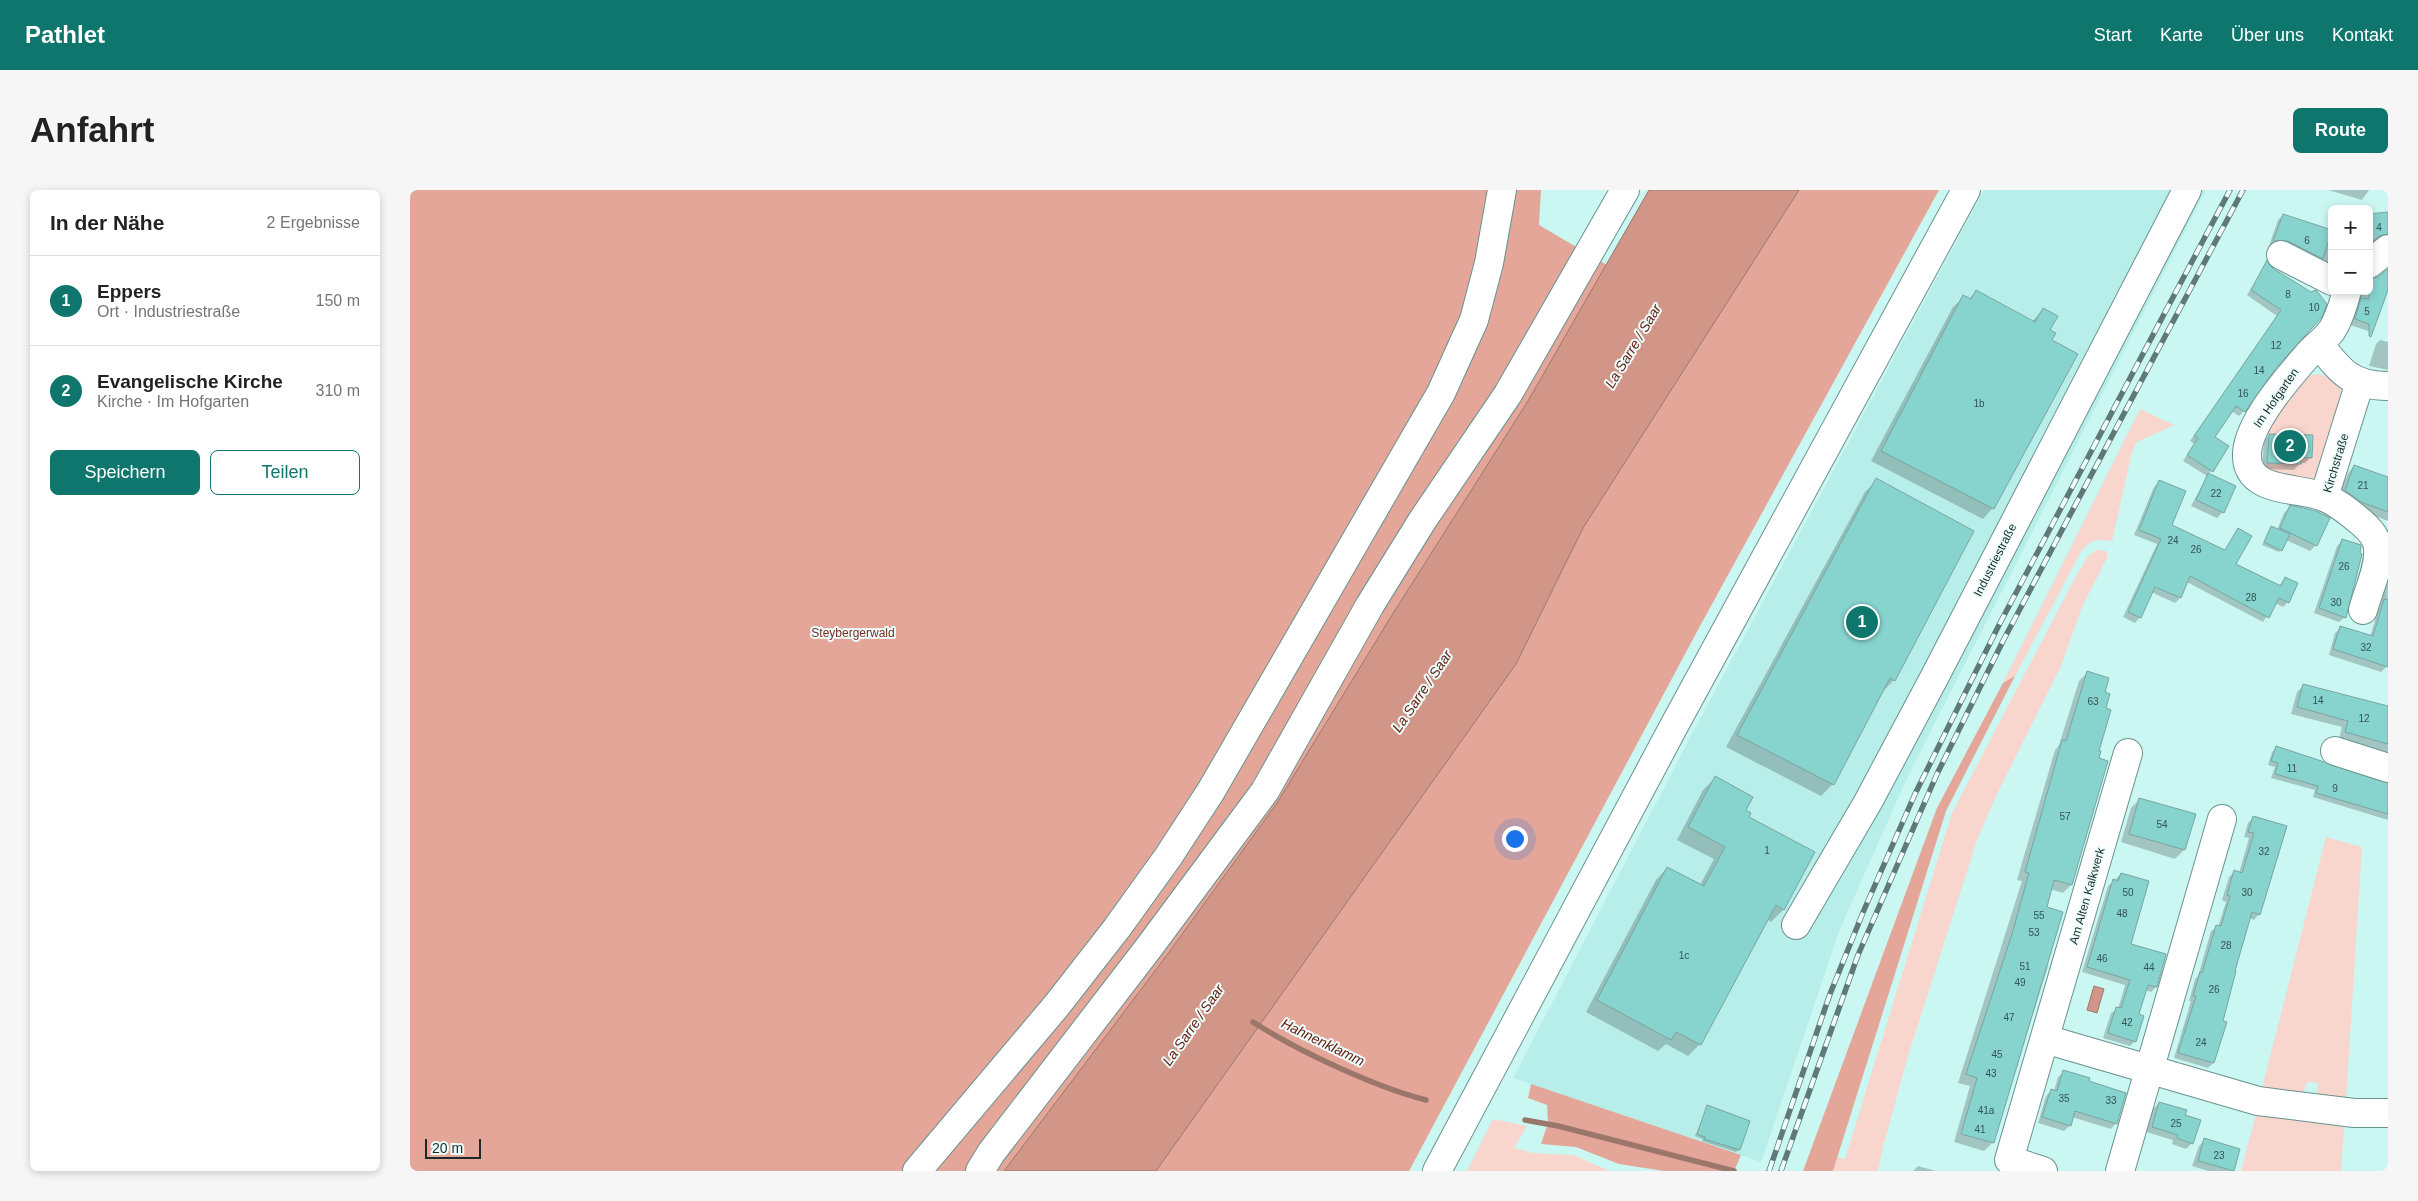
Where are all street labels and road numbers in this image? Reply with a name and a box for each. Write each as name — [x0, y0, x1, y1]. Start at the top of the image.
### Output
street label: Im Hofgarten — [2250, 366, 2302, 430]
street label: Kirchstraße — [2320, 431, 2352, 494]
street label: Industriestraße — [1971, 521, 2020, 599]
street label: Am Alten Kalkwerk — [2066, 845, 2108, 946]

